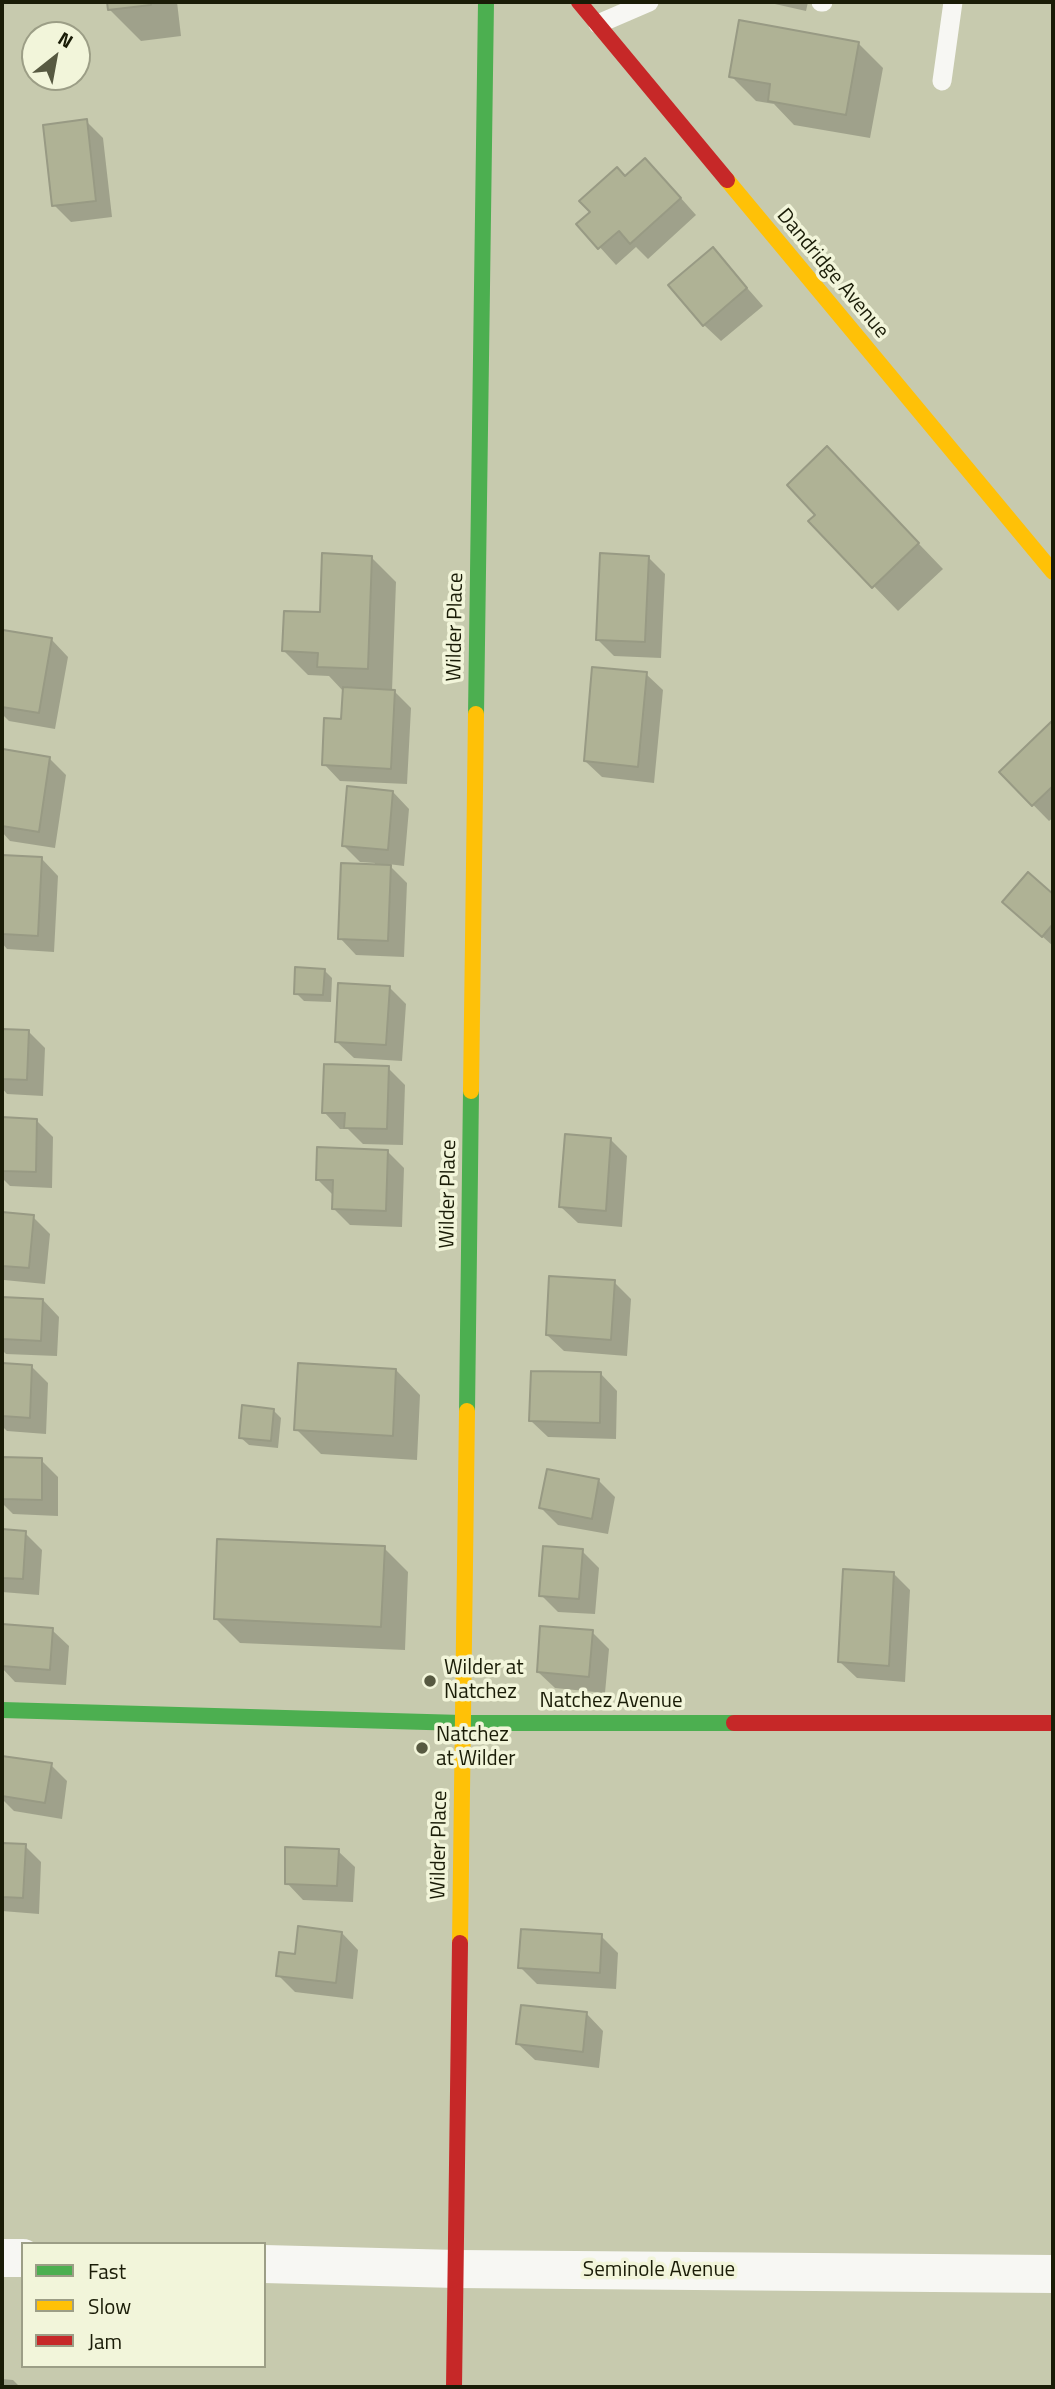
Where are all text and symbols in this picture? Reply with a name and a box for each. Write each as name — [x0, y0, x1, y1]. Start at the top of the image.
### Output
north arrow — [21, 21, 91, 91]
text: N — [53, 23, 79, 55]
street label: Dandridge Avenue — [771, 204, 893, 344]
street label: Wilder Place — [442, 572, 470, 682]
street label: Wilder Place — [435, 1139, 463, 1249]
place label: Wilder at Natchez — [444, 1656, 524, 1706]
marker: Wilder at Natchez — [422, 1673, 438, 1689]
street label: Natchez Avenue — [540, 1689, 682, 1715]
place label: Natchez at Wilder — [436, 1723, 516, 1773]
marker: Natchez at Wilder — [414, 1740, 430, 1756]
street label: Wilder Place — [426, 1790, 454, 1900]
legend — [21, 2242, 266, 2368]
text: Fast — [88, 2255, 126, 2287]
street label: Seminole Avenue — [583, 2258, 735, 2284]
text: Slow — [88, 2290, 131, 2322]
text: Jam — [88, 2325, 122, 2357]

